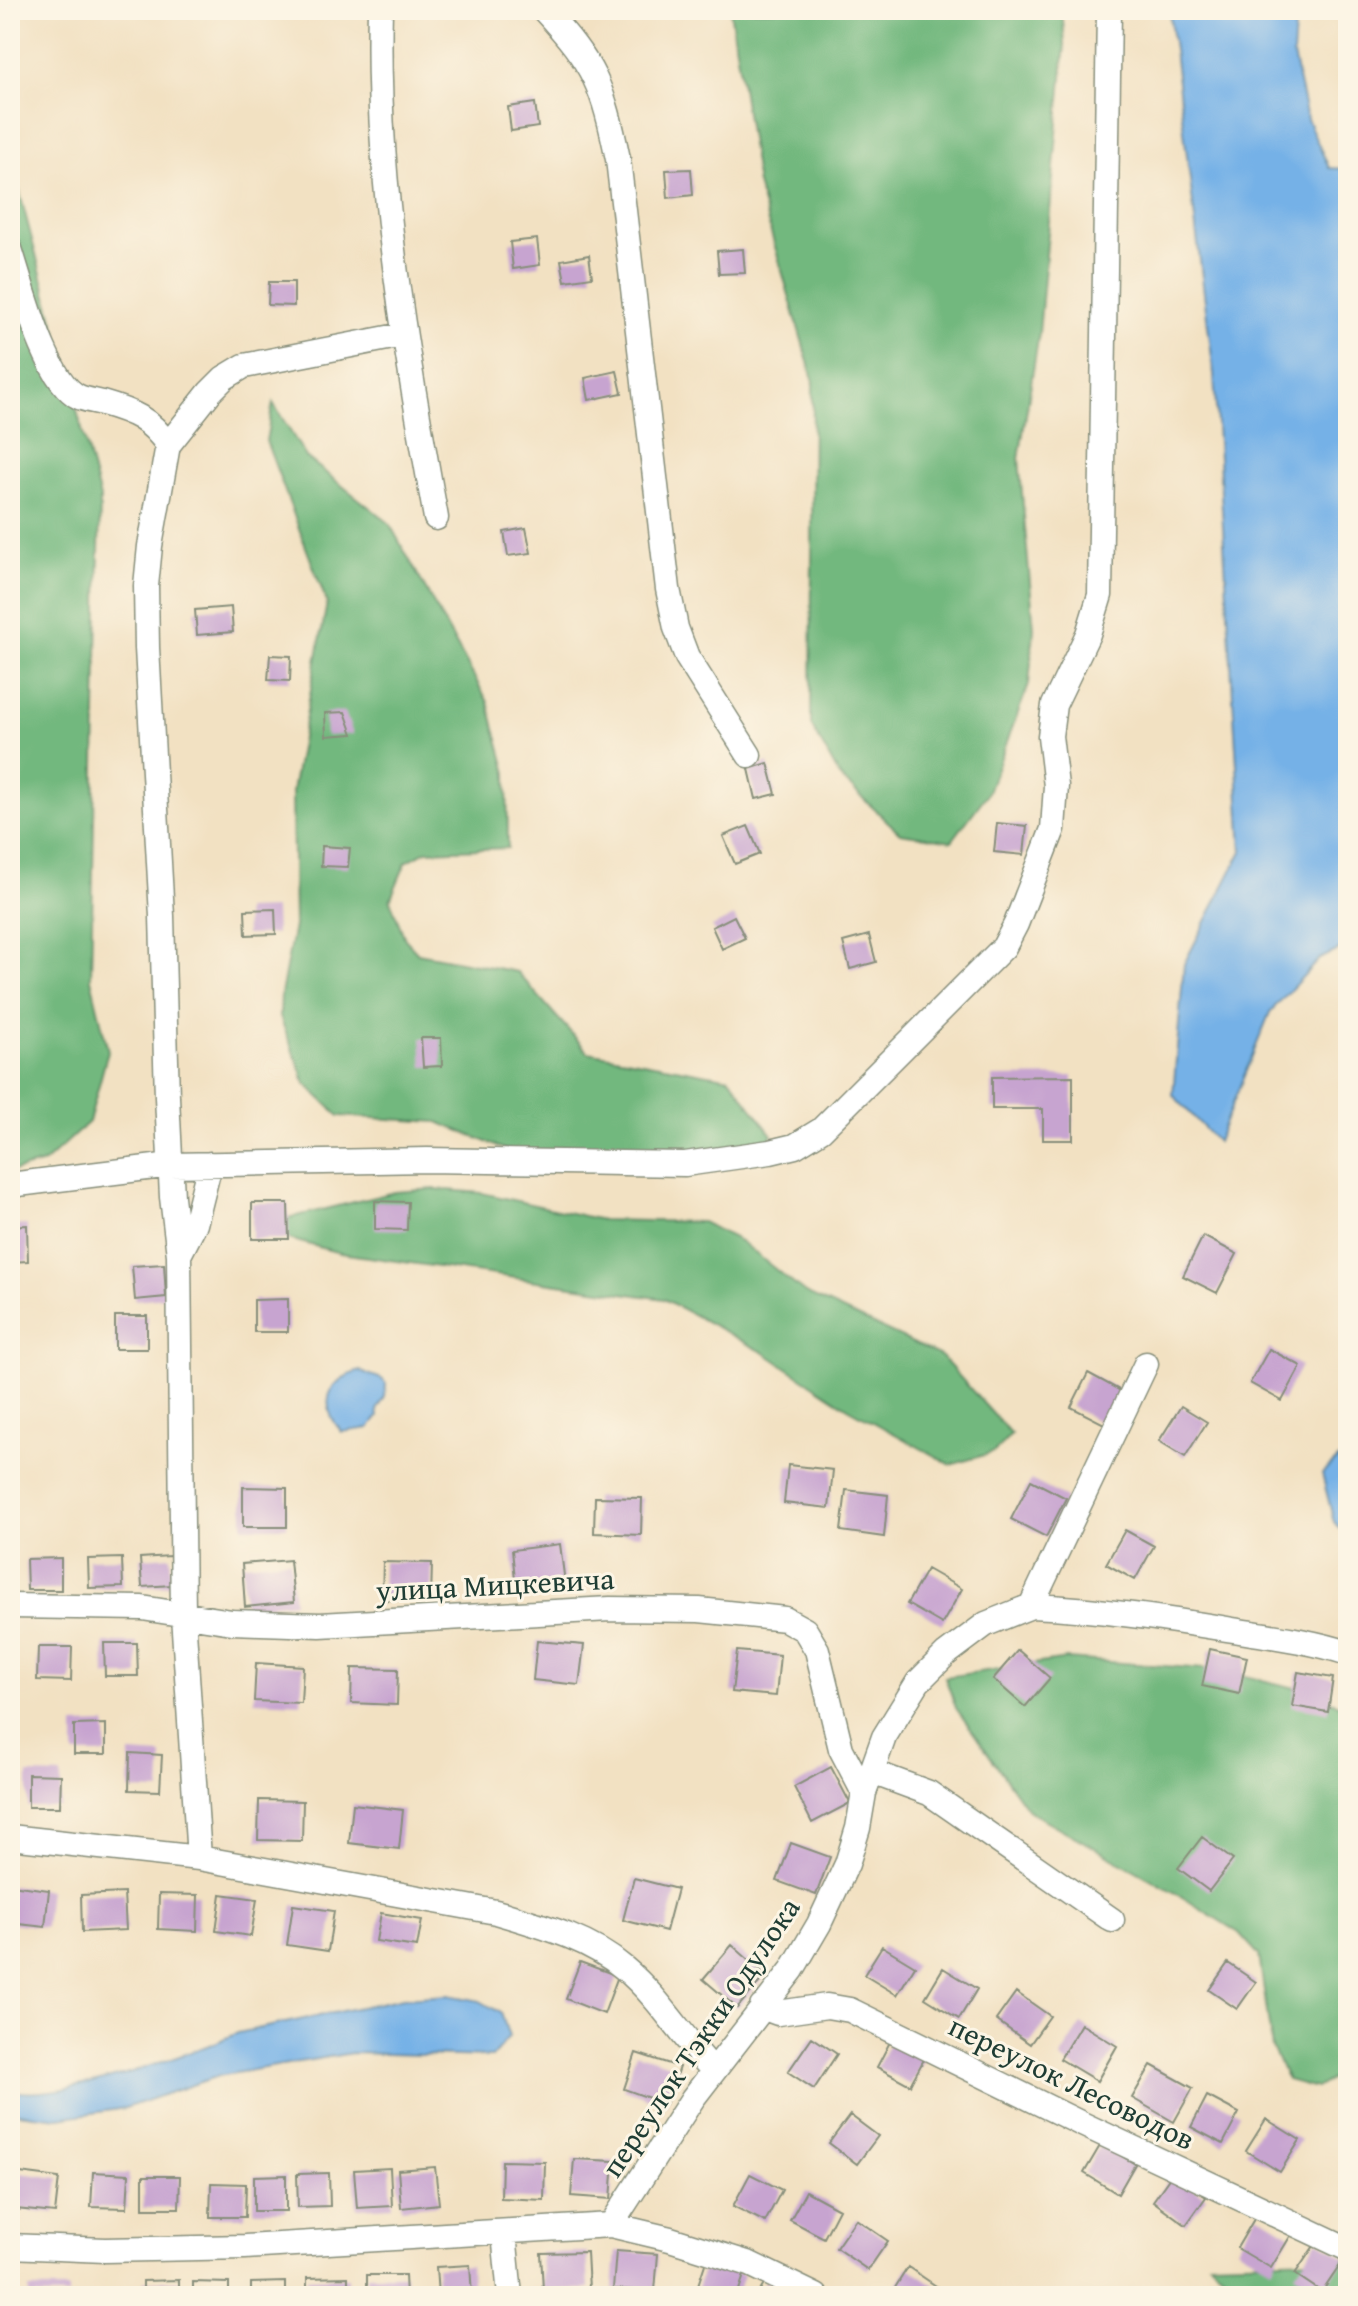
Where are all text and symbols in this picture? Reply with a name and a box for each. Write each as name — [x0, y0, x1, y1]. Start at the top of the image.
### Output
street label: улица Мицкевича — [374, 1556, 616, 1612]
street label: переулок Тэкки Одулока — [590, 1888, 811, 2186]
street label: переулок Лесоводов — [942, 2003, 1202, 2161]

